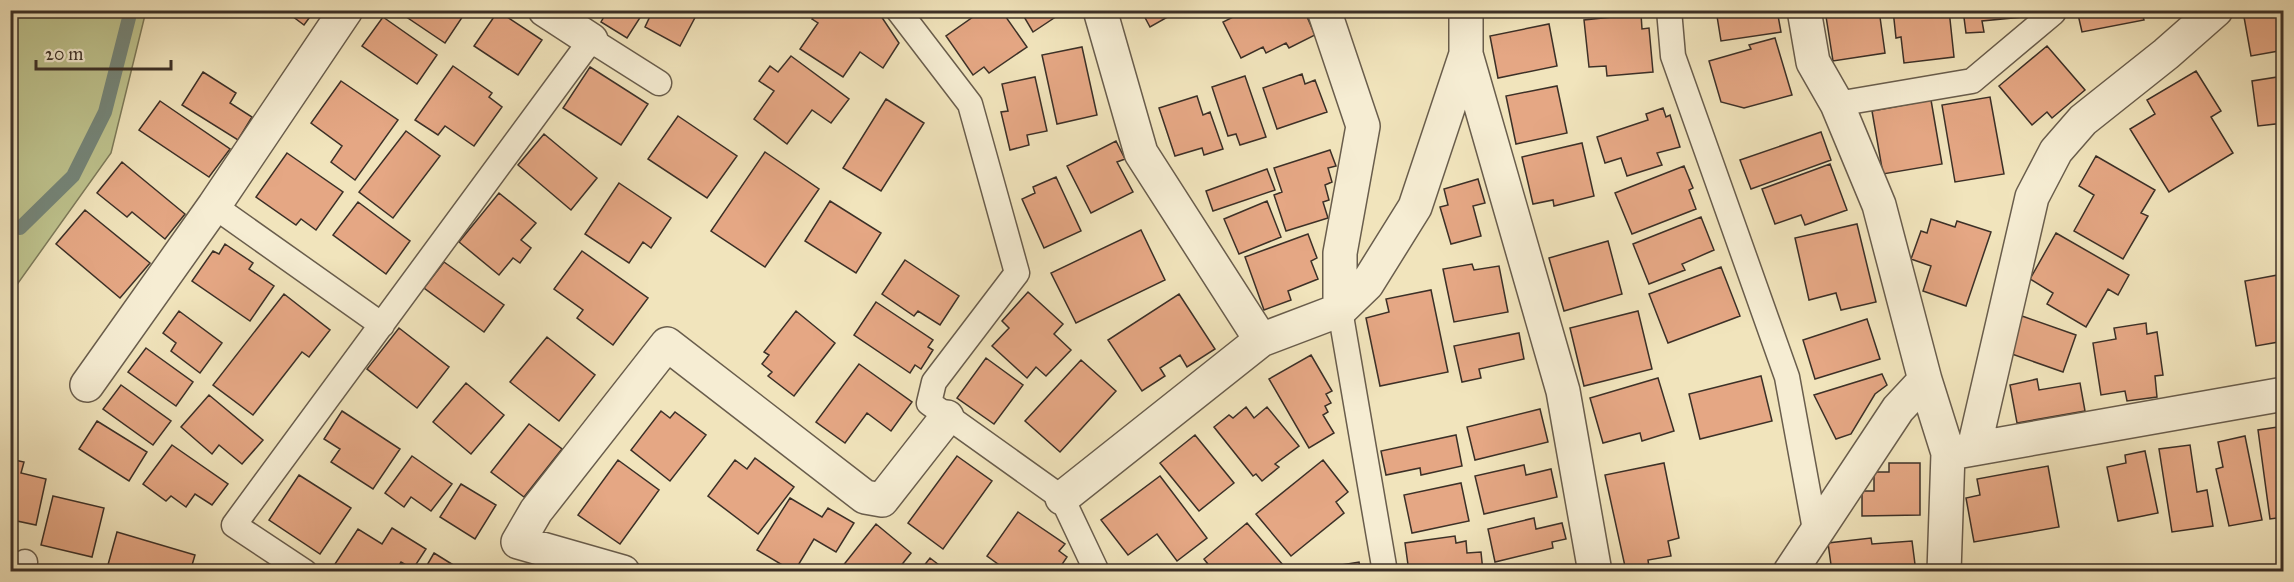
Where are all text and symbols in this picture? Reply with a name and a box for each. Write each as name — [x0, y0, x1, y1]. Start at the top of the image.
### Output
scale bar — [36, 33, 171, 71]
text: 20 m — [45, 43, 83, 65]

